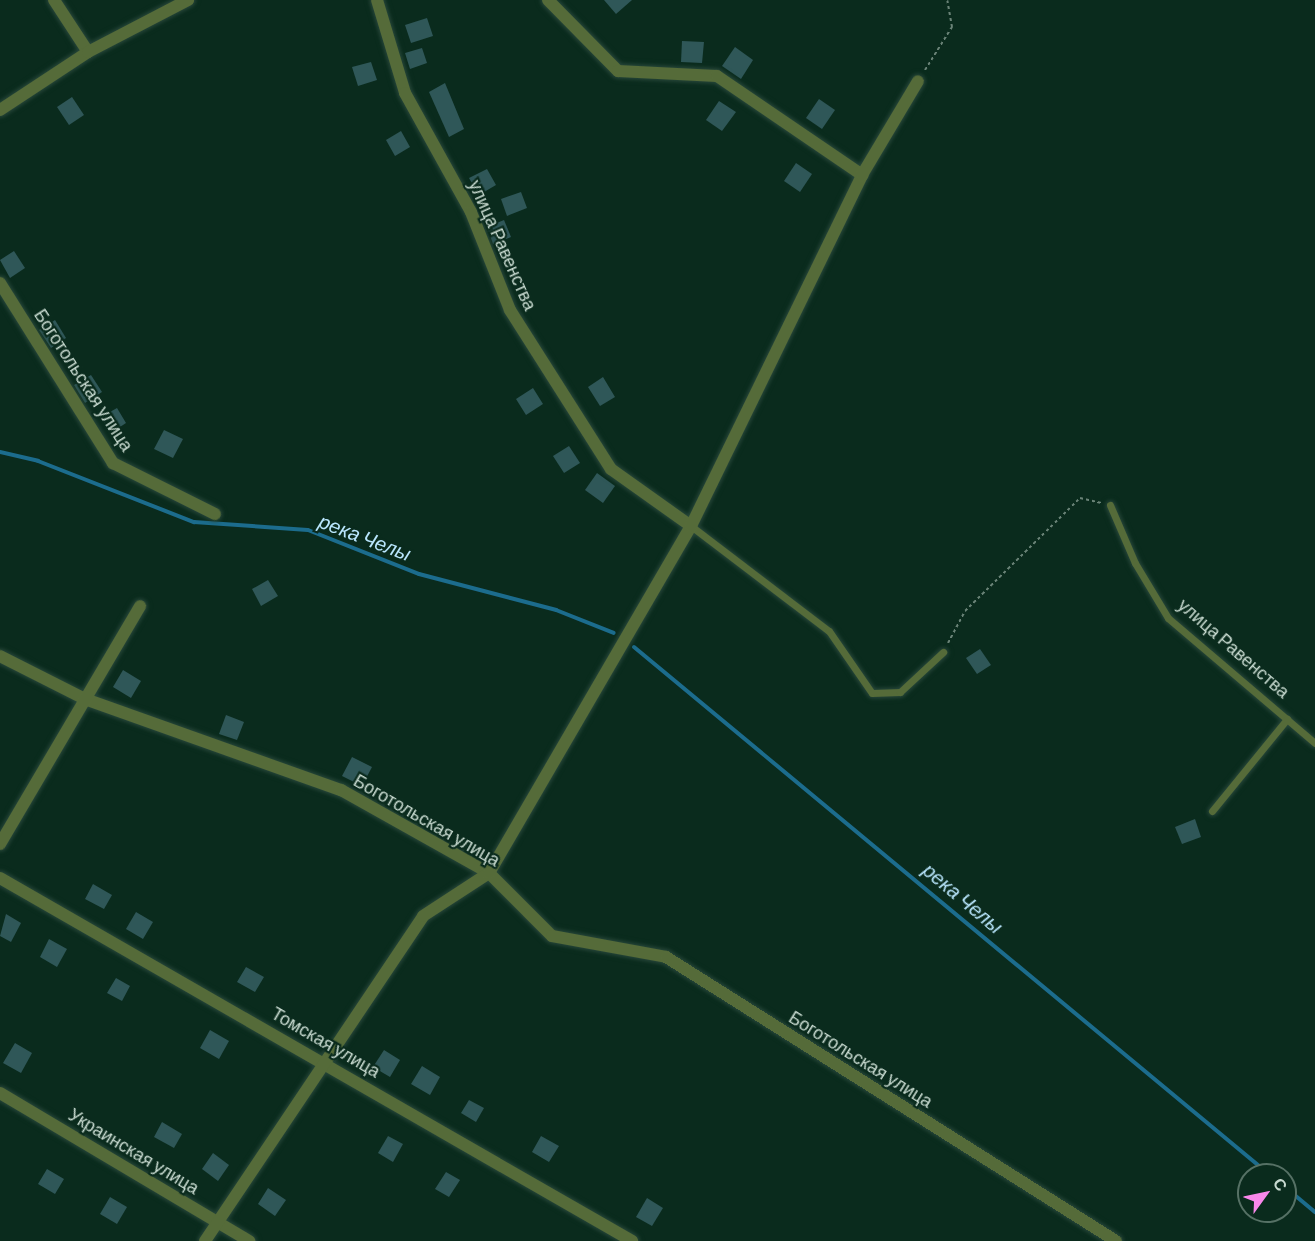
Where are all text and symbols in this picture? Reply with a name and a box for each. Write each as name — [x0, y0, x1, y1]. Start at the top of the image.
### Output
street label: улица Равенства — [465, 176, 541, 314]
street label: Боготольская улица — [30, 305, 138, 455]
water label: река Челы — [316, 508, 414, 566]
street label: улица Равенства — [1174, 594, 1294, 702]
street label: Боготольская улица — [350, 769, 504, 871]
water label: река Челы — [918, 858, 1008, 938]
street label: Томская улица — [268, 1002, 384, 1082]
street label: Боготольская улица — [785, 1006, 937, 1112]
street label: Украинская улица — [65, 1103, 203, 1199]
north arrow — [1237, 1163, 1297, 1223]
text: С — [1270, 1174, 1292, 1194]

